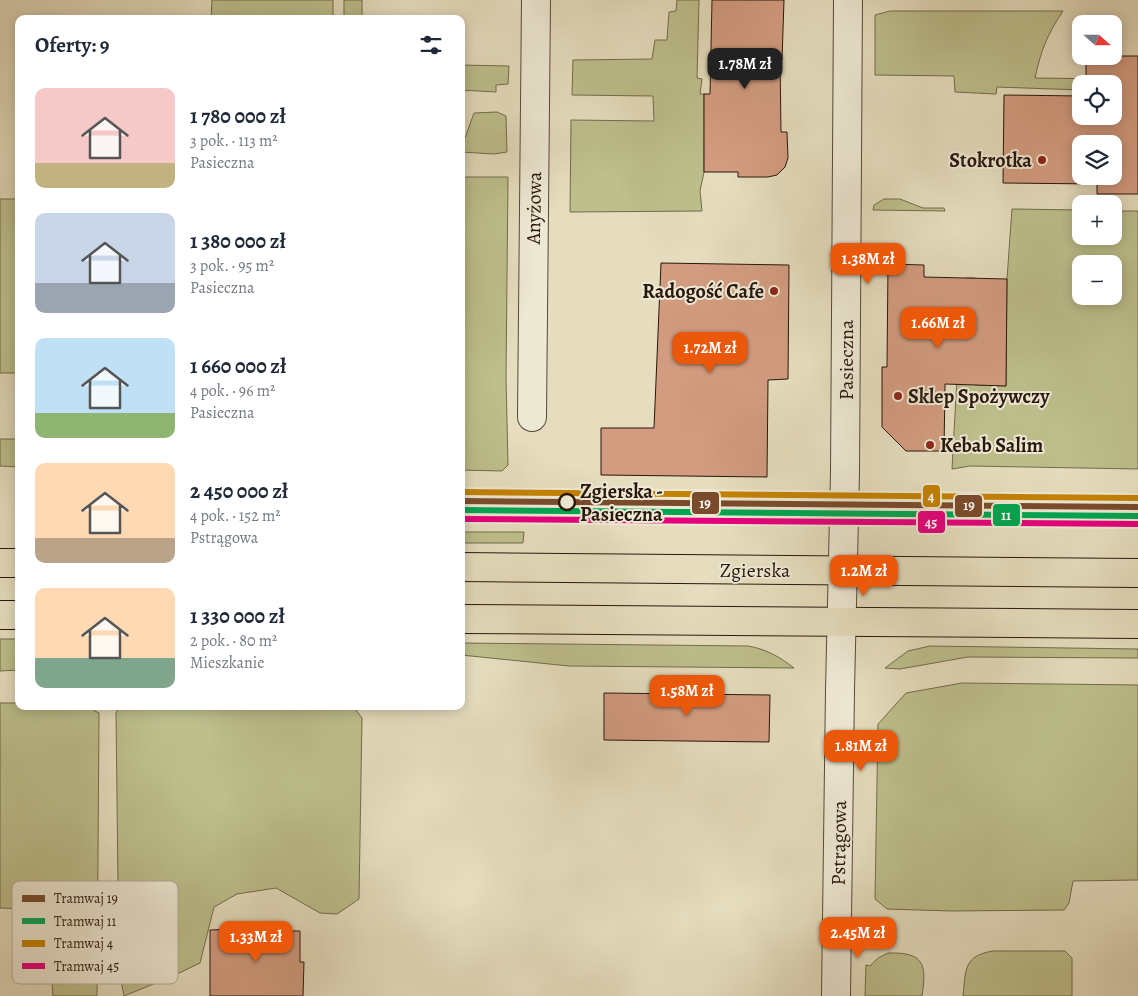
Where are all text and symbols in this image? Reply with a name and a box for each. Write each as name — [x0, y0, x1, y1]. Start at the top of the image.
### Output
north arrow — [1072, 15, 1122, 65]
map controls — [1072, 15, 1122, 305]
text: Oferty: 9 — [35, 31, 110, 59]
icon: filters — [417, 31, 445, 59]
pin: 1.78M zł — [693, 48, 797, 90]
text: 1.78M zł — [718, 53, 772, 75]
button: locate — [1072, 75, 1122, 125]
text: 1 780 000 zł — [190, 102, 286, 130]
icon: home — [75, 108, 135, 168]
text: 3 pok. · 113 m² — [190, 130, 278, 152]
button: layers — [1072, 135, 1122, 185]
place label: Stokrotka — [949, 147, 1032, 174]
text: Pasieczna — [190, 152, 254, 174]
marker: Stokrotka — [1036, 154, 1048, 166]
street label: Anyżowa — [520, 171, 548, 246]
button: + — [1072, 195, 1122, 245]
text: 1 380 000 zł — [190, 227, 286, 255]
icon: home — [75, 233, 135, 293]
pin: 1.38M zł — [816, 242, 920, 285]
text: 1.38M zł — [841, 248, 895, 270]
text: 3 pok. · 95 m² — [190, 255, 274, 277]
button: − — [1072, 255, 1122, 305]
text: Pasieczna — [190, 277, 254, 299]
place label: Radogość Cafe — [642, 278, 764, 305]
marker: Radogość Cafe — [768, 285, 780, 297]
pin: 1.66M zł — [886, 306, 990, 349]
text: 1.66M zł — [911, 312, 965, 334]
street label: Pasieczna — [833, 319, 860, 400]
pin: 1.72M zł — [658, 332, 762, 374]
text: 1.72M zł — [683, 337, 737, 359]
text: 1 660 000 zł — [190, 352, 286, 380]
icon: home — [75, 358, 135, 418]
text: 4 pok. · 96 m² — [190, 380, 275, 402]
place label: Sklep Spożywczy — [908, 383, 1050, 410]
marker: Sklep Spożywczy — [892, 390, 904, 402]
text: Pasieczna — [190, 402, 254, 424]
place label: Kebab Salim — [940, 432, 1043, 459]
marker: Kebab Salim — [924, 439, 936, 451]
text: 2 450 000 zł — [190, 477, 288, 505]
place label: Zgierska - Pasieczna — [580, 478, 663, 528]
icon: home — [75, 483, 135, 543]
line badge: 4 — [922, 484, 941, 508]
text: 4 — [928, 487, 935, 506]
line badge: 19 — [691, 491, 720, 515]
marker: Zgierska - Pasieczna — [558, 493, 576, 511]
text: 19 — [699, 494, 711, 513]
line badge: 19 — [954, 494, 983, 518]
text: 19 — [963, 496, 975, 515]
line badge: 11 — [992, 503, 1021, 527]
text: 4 pok. · 152 m² — [190, 505, 281, 527]
text: 11 — [1001, 506, 1011, 525]
line badge: 45 — [917, 510, 946, 534]
text: 45 — [925, 513, 937, 532]
text: Pstrągowa — [190, 527, 258, 549]
pin: 1.2M zł — [818, 554, 910, 597]
street label: Zgierska — [720, 557, 791, 584]
text: 1.2M zł — [841, 560, 887, 582]
text: 1 330 000 zł — [190, 602, 285, 630]
icon: home — [75, 608, 135, 668]
text: 2 pok. · 80 m² — [190, 630, 277, 652]
text: Mieszkanie — [190, 652, 264, 674]
pin: 1.58M zł — [635, 674, 739, 717]
text: 1.58M zł — [660, 680, 714, 702]
pin: 1.81M zł — [809, 730, 913, 772]
text: 1.81M zł — [835, 735, 887, 757]
street label: Pstrągowa — [825, 799, 853, 886]
legend — [12, 881, 178, 984]
text: Tramwaj 19 — [54, 889, 118, 908]
text: Tramwaj 11 — [54, 912, 117, 931]
pin: 2.45M zł — [806, 916, 910, 959]
pin: 1.33M zł — [204, 920, 308, 963]
text: 2.45M zł — [831, 922, 885, 944]
text: 1.33M zł — [230, 926, 282, 948]
text: Tramwaj 4 — [54, 934, 113, 953]
text: Tramwaj 45 — [54, 957, 119, 976]

